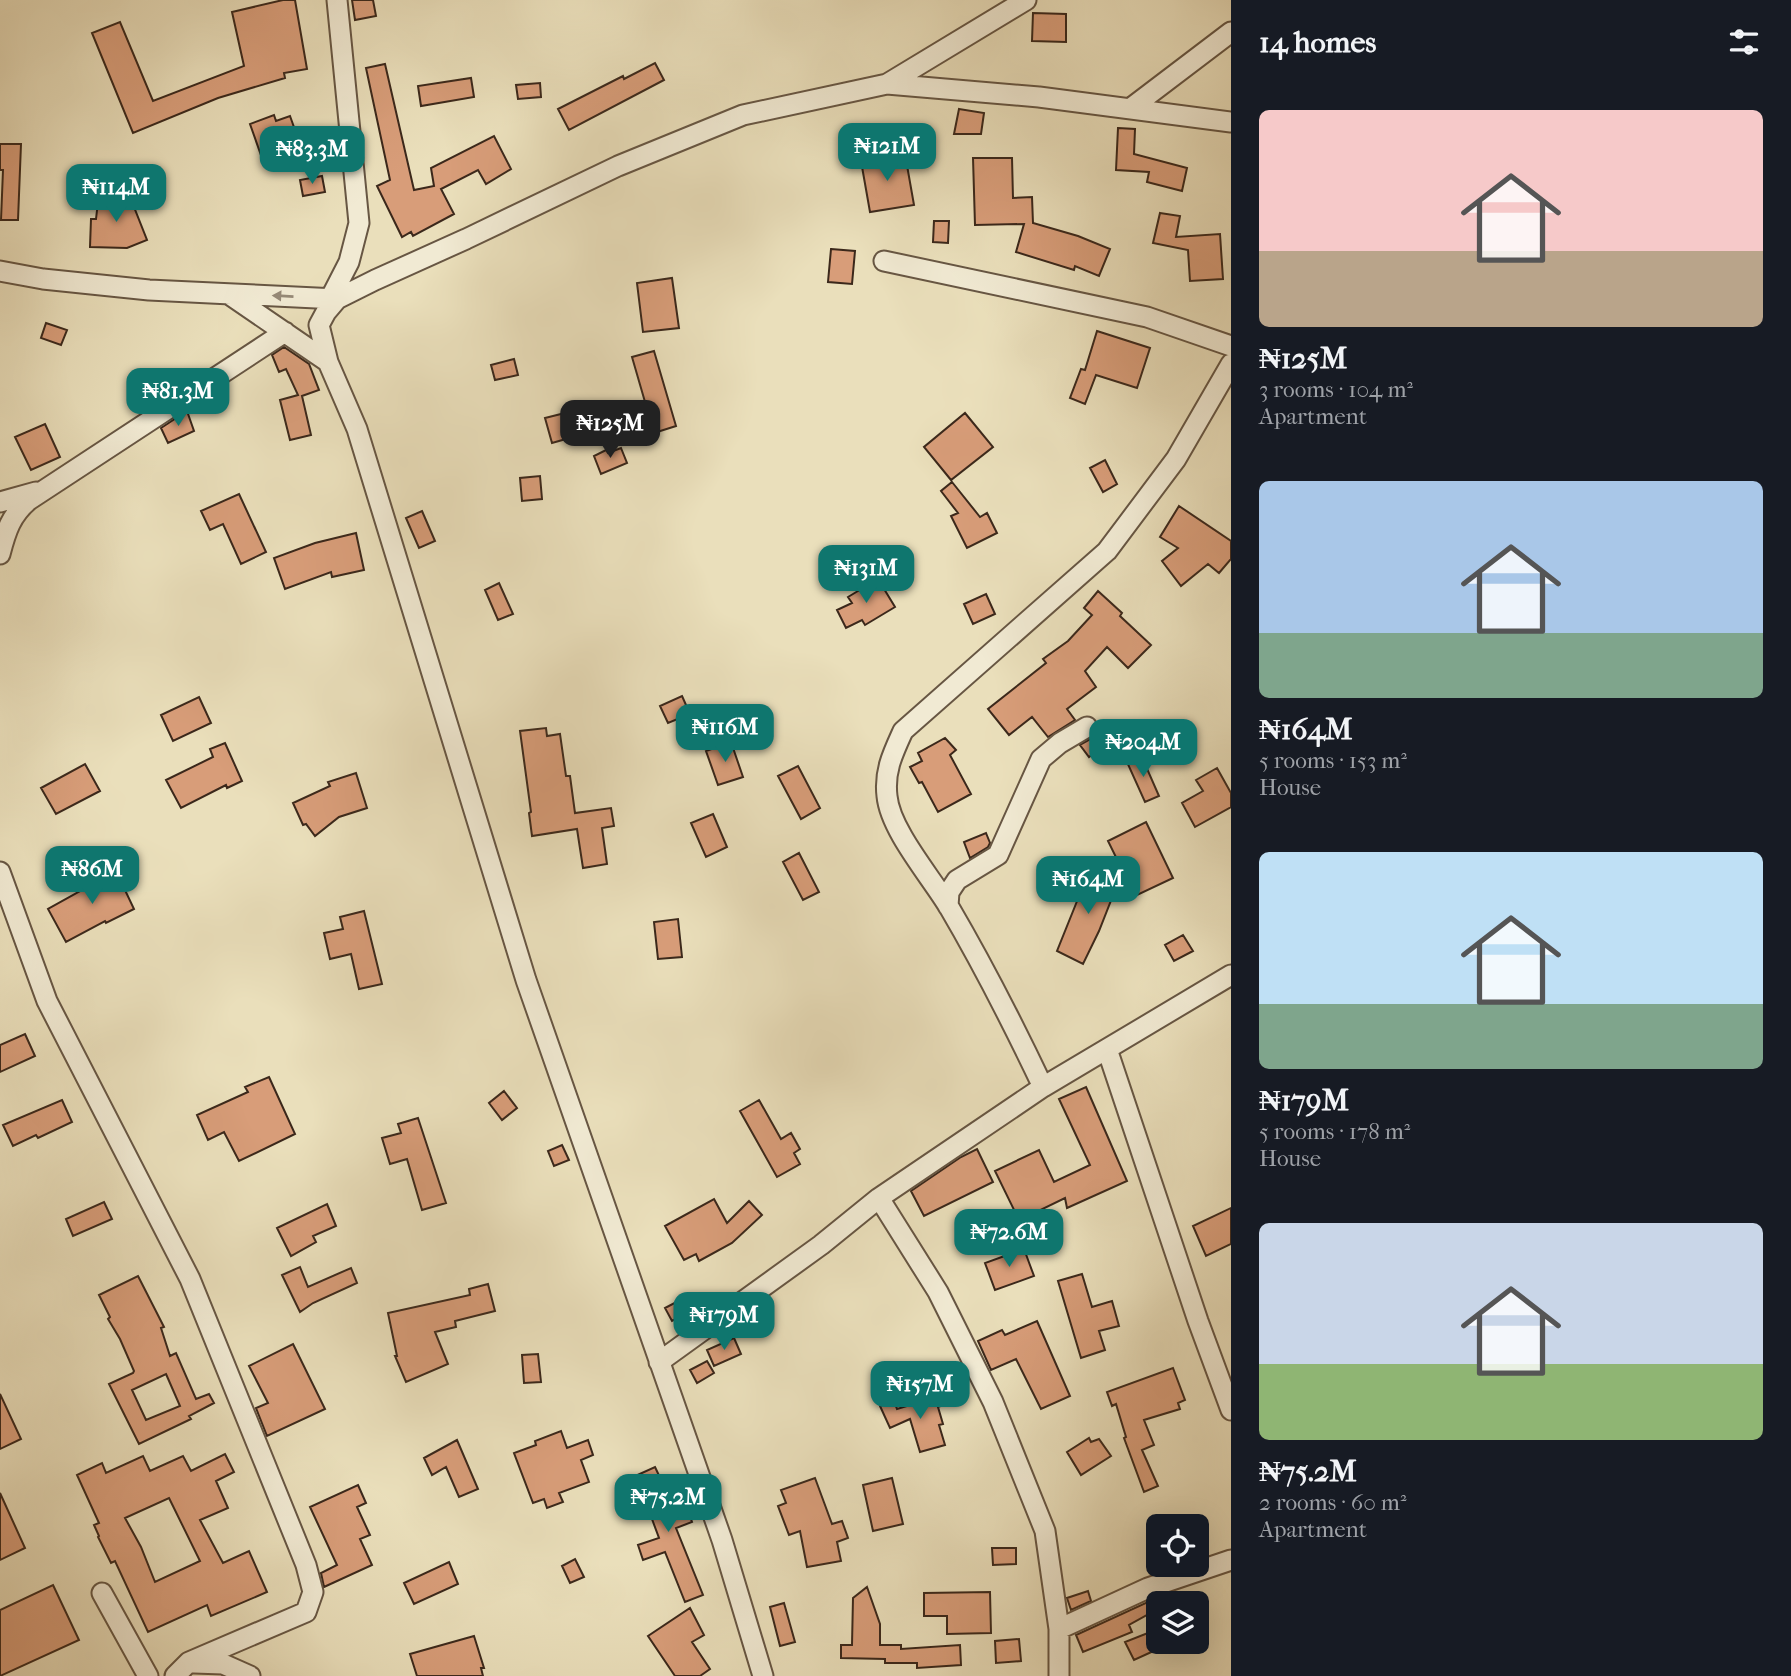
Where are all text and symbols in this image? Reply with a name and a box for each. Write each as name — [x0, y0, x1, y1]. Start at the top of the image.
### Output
icon: filters — [1725, 23, 1763, 61]
text: 14 homes — [1259, 25, 1376, 60]
pin: ₦121M — [838, 124, 936, 183]
pin: ₦83.3M — [255, 127, 369, 186]
text: ₦121M — [854, 132, 920, 159]
text: ₦83.3M — [276, 135, 348, 162]
icon: home — [1448, 155, 1574, 281]
pin: ₦114M — [67, 164, 165, 224]
text: ₦114M — [82, 173, 150, 200]
one-way arrow — [272, 291, 294, 302]
text: ₦125M — [1259, 341, 1347, 376]
pin: ₦81.3M — [121, 368, 235, 428]
text: 3 rooms · 104 m² — [1259, 376, 1413, 403]
text: ₦81.3M — [142, 377, 214, 404]
pin: ₦125M — [561, 400, 659, 460]
text: Apartment — [1259, 403, 1367, 430]
text: ₦125M — [576, 409, 644, 436]
icon: home — [1448, 526, 1574, 652]
pin: ₦131M — [817, 546, 915, 605]
text: ₦131M — [834, 554, 898, 581]
pin: ₦116M — [676, 704, 774, 764]
text: ₦164M — [1259, 712, 1353, 747]
text: ₦116M — [692, 713, 758, 740]
pin: ₦204M — [1094, 720, 1192, 779]
text: ₦204M — [1105, 728, 1181, 755]
text: 5 rooms · 153 m² — [1259, 747, 1407, 774]
text: House — [1259, 774, 1321, 801]
pin: ₦86M — [51, 846, 133, 906]
text: ₦86M — [61, 855, 123, 882]
pin: ₦164M — [1039, 856, 1137, 916]
text: ₦164M — [1052, 865, 1124, 892]
icon: home — [1448, 897, 1574, 1023]
text: ₦179M — [1259, 1083, 1349, 1118]
text: 5 rooms · 178 m² — [1259, 1118, 1410, 1145]
text: House — [1259, 1145, 1321, 1172]
pin: ₦72.6M — [952, 1210, 1066, 1269]
text: ₦72.6M — [970, 1218, 1048, 1245]
icon: home — [1448, 1268, 1574, 1394]
pin: ₦179M — [675, 1292, 773, 1352]
text: ₦179M — [689, 1301, 759, 1328]
pin: ₦157M — [871, 1362, 969, 1421]
text: ₦157M — [887, 1370, 953, 1397]
text: ₦75.2M — [1259, 1454, 1357, 1489]
pin: ₦75.2M — [611, 1474, 725, 1534]
text: ₦75.2M — [631, 1483, 705, 1510]
text: 2 rooms · 60 m² — [1259, 1489, 1406, 1516]
map controls — [1146, 1514, 1209, 1654]
button: locate — [1146, 1514, 1209, 1577]
text: Apartment — [1259, 1516, 1367, 1543]
button: layers — [1146, 1591, 1209, 1654]

